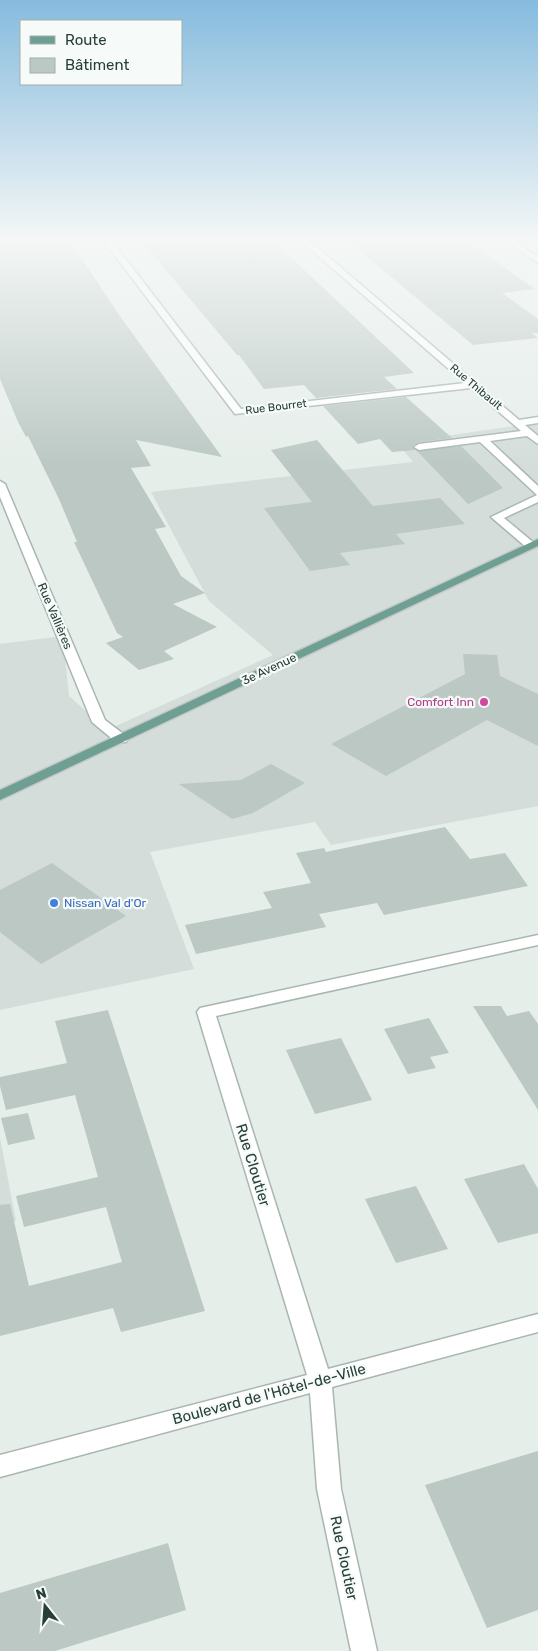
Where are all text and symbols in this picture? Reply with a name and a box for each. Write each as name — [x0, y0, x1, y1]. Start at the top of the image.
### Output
legend — [20, 20, 182, 85]
text: Route — [65, 31, 107, 49]
text: Bâtiment — [65, 56, 129, 74]
street label: Rue Thibault — [447, 361, 505, 413]
street label: Rue Bourret — [245, 397, 308, 417]
street label: Rue Vallières — [35, 581, 75, 651]
street label: 3e Avenue — [239, 650, 299, 688]
place label: Comfort Inn — [407, 695, 474, 709]
marker: Comfort Inn — [478, 696, 490, 708]
place label: Nissan Val d'Or — [64, 896, 147, 910]
marker: Nissan Val d'Or — [48, 897, 60, 909]
street label: Rue Cloutier — [232, 1121, 274, 1209]
street label: Boulevard de l'Hôtel-de-Ville — [170, 1360, 368, 1428]
street label: Rue Cloutier — [326, 1514, 362, 1602]
north arrow — [20, 1581, 70, 1631]
text: N — [34, 1584, 49, 1604]

